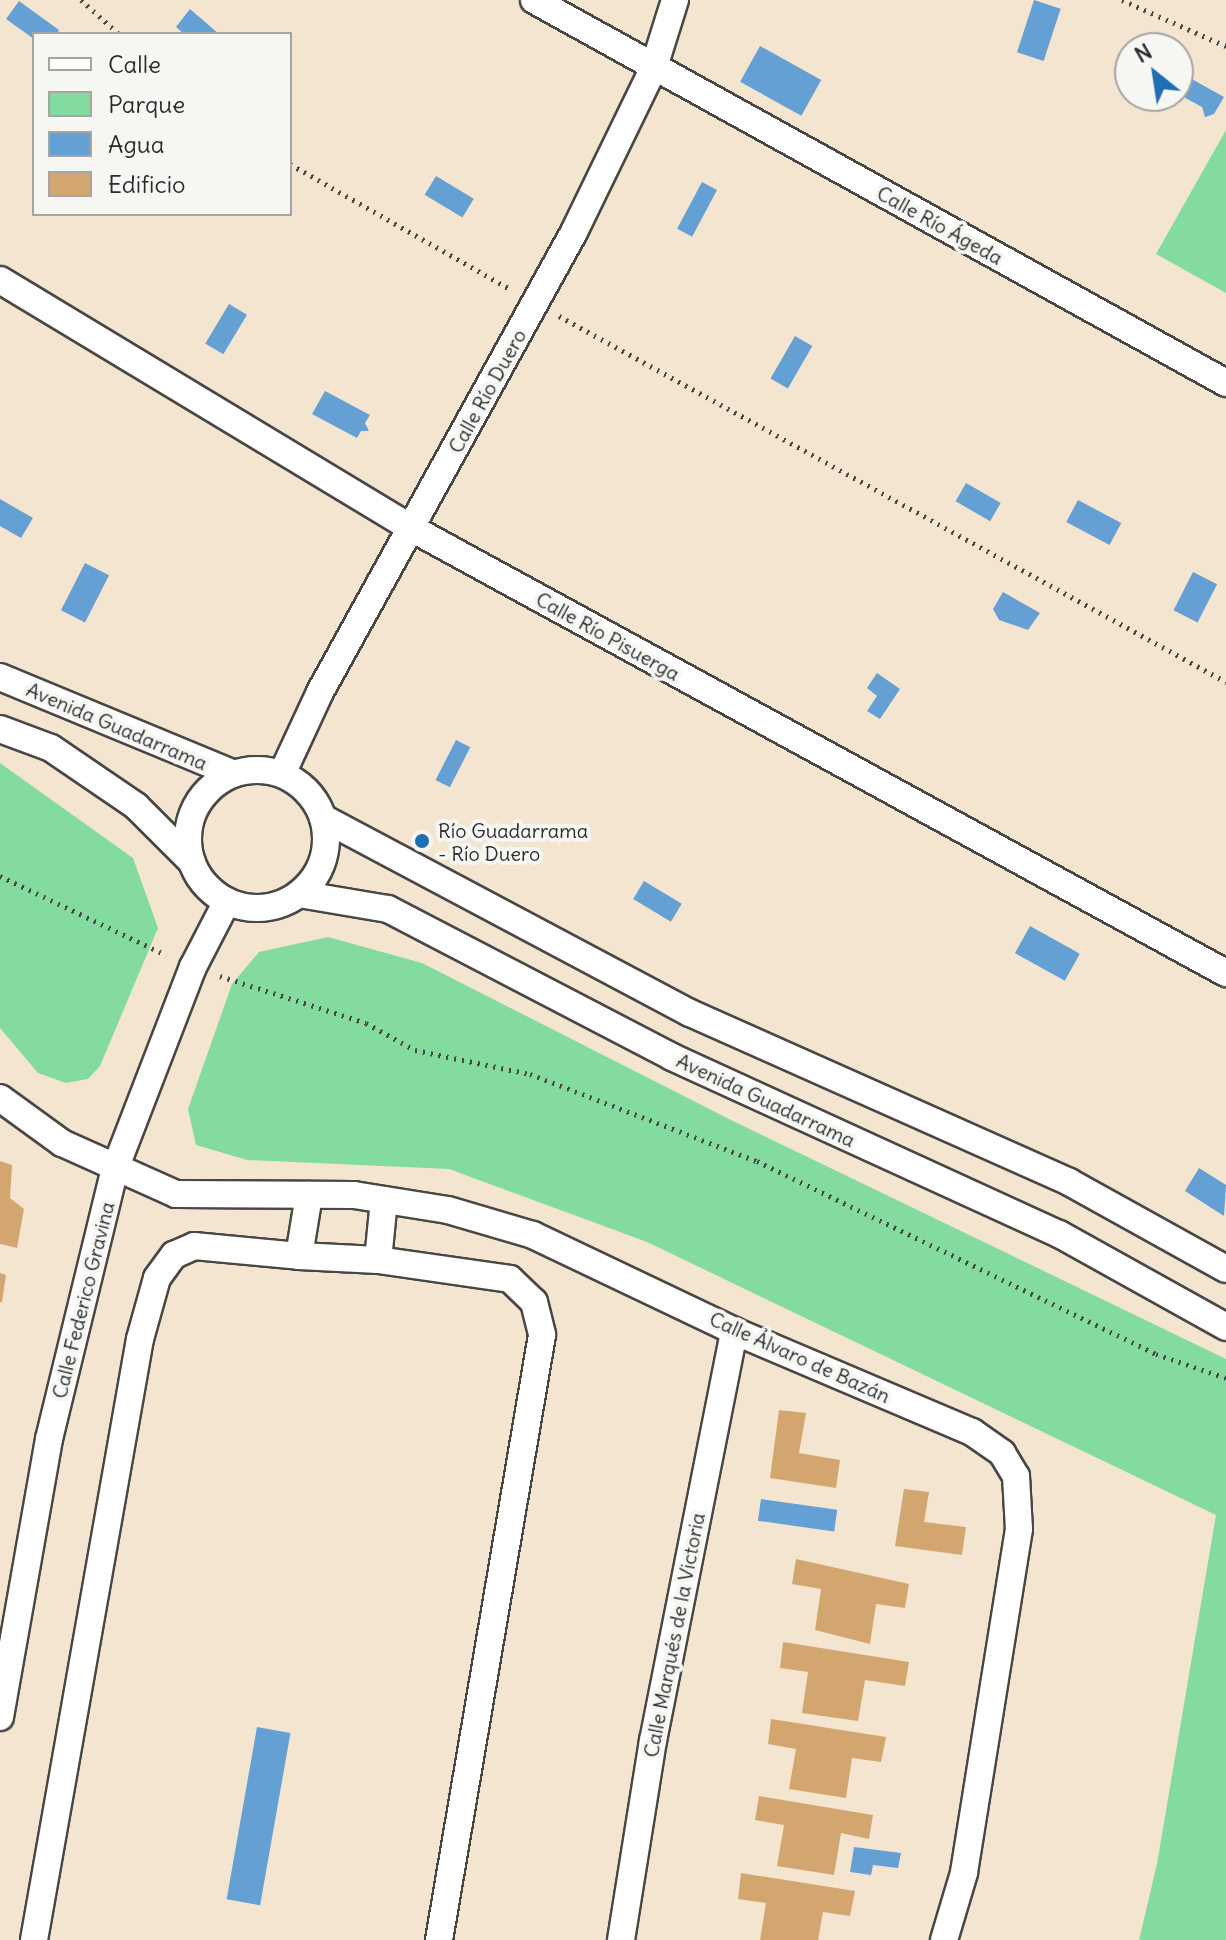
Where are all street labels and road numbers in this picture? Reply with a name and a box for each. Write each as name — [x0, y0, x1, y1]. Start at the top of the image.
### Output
street label: Calle Río Ágeda — [873, 181, 1007, 269]
street label: Calle Río Duero — [443, 325, 531, 457]
street label: Calle Río Pisuerga — [532, 587, 684, 685]
street label: Avenida Guadarrama — [23, 677, 211, 775]
street label: Avenida Guadarrama — [673, 1048, 859, 1152]
street label: Calle Federico Gravina — [47, 1199, 119, 1401]
street label: Calle Álvaro de Bazán — [706, 1306, 894, 1408]
street label: Calle Marqués de la Victoria — [638, 1511, 710, 1759]

